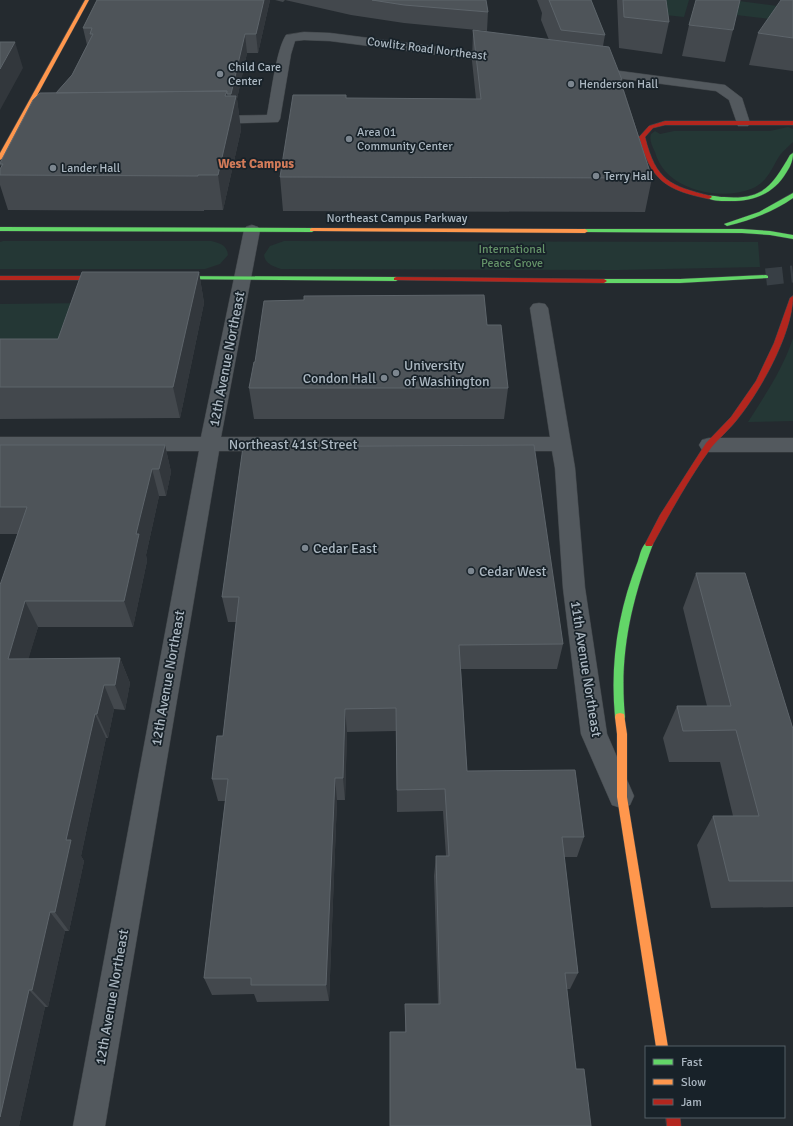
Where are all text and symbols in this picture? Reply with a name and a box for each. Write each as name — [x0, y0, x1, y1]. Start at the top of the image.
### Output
street label: Cowlitz Road Northeast — [366, 34, 488, 64]
place label: Child Care Center — [228, 60, 281, 89]
marker: Child Care Center — [215, 69, 225, 79]
place label: Henderson Hall — [579, 77, 659, 92]
marker: Henderson Hall — [566, 79, 576, 89]
place label: Area 01 Community Center — [357, 125, 453, 154]
marker: Area 01 Community Center — [344, 134, 354, 144]
district label: West Campus — [218, 156, 294, 172]
place label: Lander Hall — [61, 161, 121, 176]
marker: Lander Hall — [48, 163, 58, 173]
place label: Terry Hall — [604, 169, 654, 184]
marker: Terry Hall — [591, 171, 601, 181]
street label: Northeast Campus Parkway — [327, 211, 468, 226]
park label: International Peace Grove — [478, 242, 546, 271]
street label: 12th Avenue Northeast — [206, 290, 248, 428]
place label: University of Washington — [404, 357, 490, 390]
marker: University of Washington — [391, 368, 401, 378]
place label: Condon Hall — [303, 370, 376, 387]
marker: Condon Hall — [379, 373, 389, 383]
street label: Northeast 41st Street — [229, 436, 357, 453]
place label: Cedar East — [313, 540, 377, 557]
marker: Cedar East — [300, 543, 310, 553]
place label: Cedar West — [479, 563, 547, 580]
marker: Cedar West — [466, 566, 476, 576]
street label: 11th Avenue Northeast — [567, 600, 605, 738]
street label: 12th Avenue Northeast — [148, 609, 188, 747]
street label: 12th Avenue Northeast — [92, 928, 132, 1066]
legend — [645, 1046, 785, 1118]
text: Fast — [681, 1055, 702, 1070]
text: Slow — [681, 1075, 706, 1090]
text: Jam — [681, 1095, 702, 1110]

